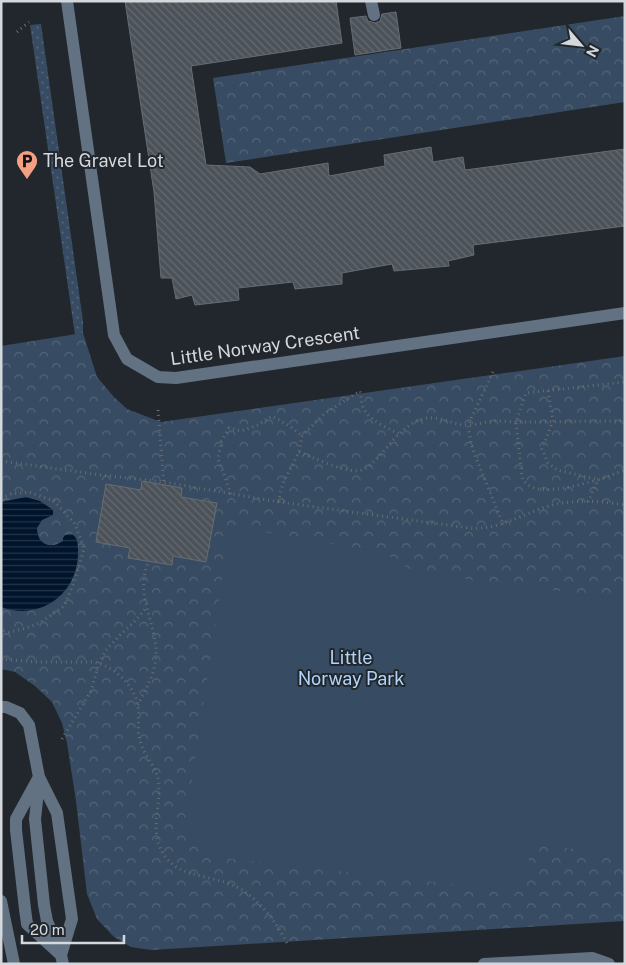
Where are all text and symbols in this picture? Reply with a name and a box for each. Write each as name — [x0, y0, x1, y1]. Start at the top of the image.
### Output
north arrow — [556, 20, 606, 70]
text: N — [583, 43, 602, 60]
parking icon: The Gravel Lot — [15, 149, 39, 180]
place label: The Gravel Lot — [43, 150, 164, 171]
street label: Little Norway Crescent — [169, 322, 361, 369]
park label: Little Norway Park — [298, 647, 404, 689]
scale bar — [22, 912, 125, 944]
text: 20 m — [30, 921, 65, 938]

